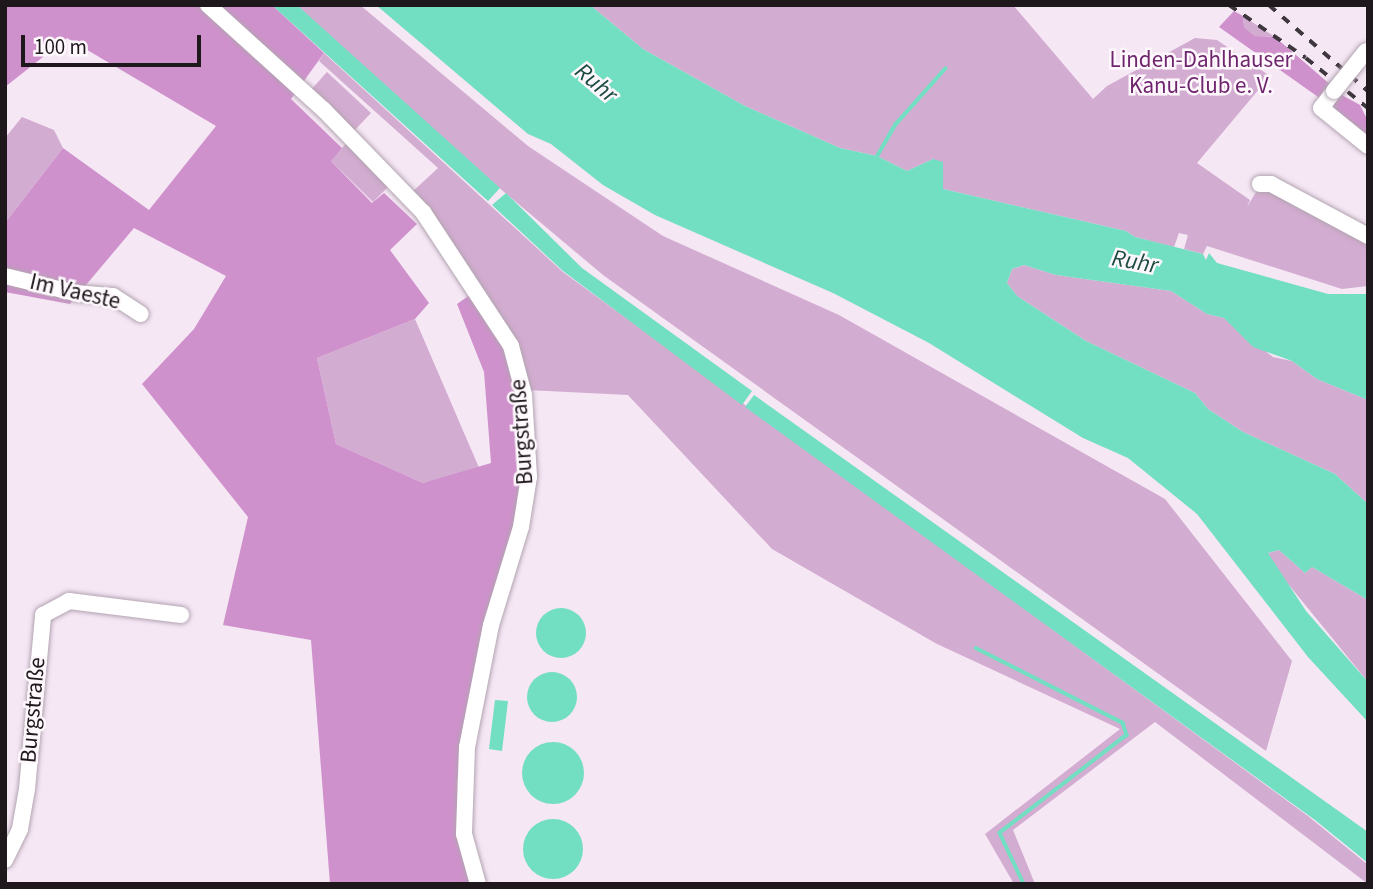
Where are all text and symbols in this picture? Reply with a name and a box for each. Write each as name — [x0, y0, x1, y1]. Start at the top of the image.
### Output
scale bar — [24, 21, 205, 65]
text: 100 m — [34, 32, 87, 62]
park label: Linden-Dahlhauser Kanu-Club e. V. — [1109, 46, 1293, 100]
water label: Ruhr — [569, 57, 623, 109]
water label: Ruhr — [1110, 244, 1160, 280]
street label: Im Vaeste — [27, 268, 123, 316]
street label: Burgstraße — [505, 378, 539, 486]
street label: Burgstraße — [15, 656, 51, 764]

